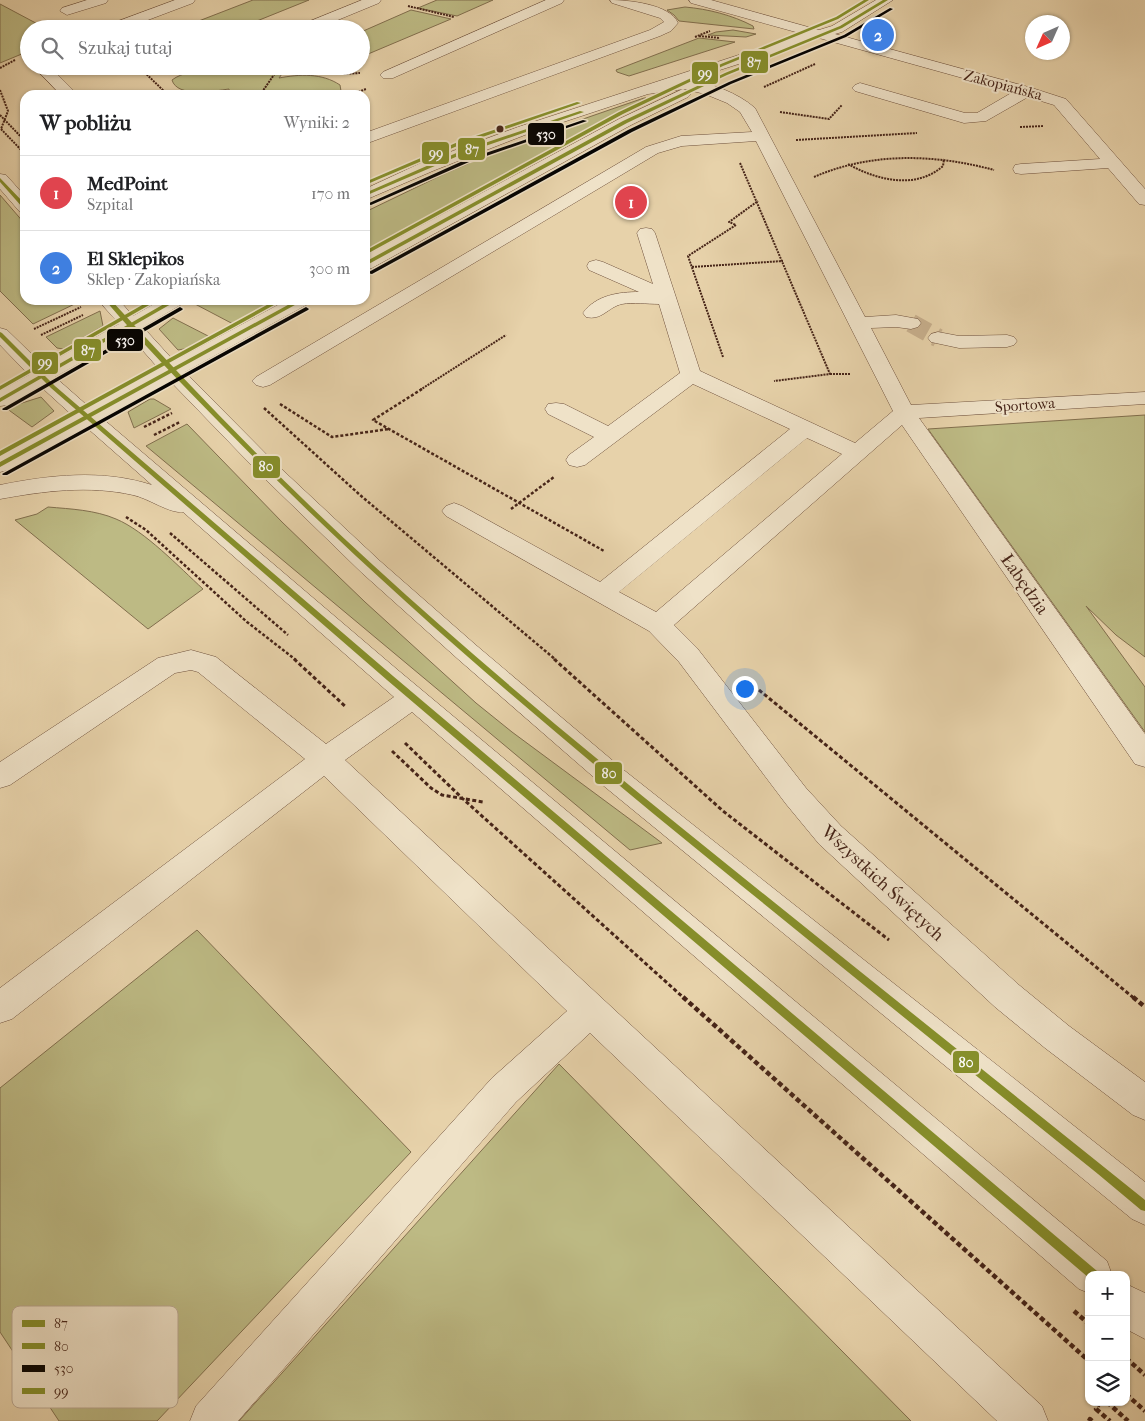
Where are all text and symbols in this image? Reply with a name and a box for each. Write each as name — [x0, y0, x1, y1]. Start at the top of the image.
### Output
north arrow — [1025, 15, 1070, 60]
pin: 2 — [862, 16, 894, 54]
search box — [20, 20, 370, 75]
icon: search — [38, 34, 66, 62]
text: Szukaj tutaj — [78, 37, 172, 59]
line badge: 87 — [740, 50, 769, 74]
text: 87 — [747, 54, 761, 71]
line badge: 99 — [691, 61, 719, 85]
text: 99 — [697, 65, 712, 82]
street label: Zakopiańska — [962, 66, 1045, 104]
text: W pobliżu — [40, 111, 131, 135]
text: Wyniki: 2 — [284, 113, 350, 132]
line badge: 530 — [527, 122, 565, 146]
unlabelled marker — [495, 124, 505, 134]
text: 530 — [536, 126, 556, 143]
line badge: 87 — [457, 137, 486, 161]
line badge: 99 — [421, 141, 450, 165]
text: 87 — [465, 141, 479, 158]
text: 99 — [428, 145, 443, 162]
text: MedPoint — [87, 173, 168, 195]
pin: 1 — [615, 183, 647, 221]
text: 1 — [53, 184, 59, 203]
text: 170 m — [311, 184, 350, 203]
text: Szpital — [87, 195, 133, 214]
text: El Sklepikos — [87, 248, 184, 270]
text: 2 — [52, 259, 60, 278]
text: 300 m — [309, 259, 350, 278]
text: Sklep · Zakopiańska — [87, 270, 220, 289]
line badge: 530 — [106, 328, 144, 352]
text: 530 — [115, 332, 135, 349]
line badge: 87 — [73, 338, 102, 362]
text: 87 — [81, 342, 95, 359]
line badge: 99 — [31, 351, 59, 375]
text: 99 — [37, 354, 52, 371]
street label: Sportowa — [994, 394, 1057, 416]
line badge: 80 — [252, 455, 281, 479]
text: 80 — [259, 458, 274, 475]
street label: Łabędzia — [996, 550, 1053, 619]
your location — [732, 676, 758, 702]
line badge: 80 — [594, 761, 623, 785]
text: 80 — [602, 765, 617, 782]
street label: Wszystkich Świętych — [816, 820, 949, 946]
line badge: 80 — [952, 1050, 980, 1074]
text: 80 — [959, 1054, 974, 1071]
map controls — [1085, 1271, 1130, 1406]
button: + — [1085, 1271, 1130, 1316]
legend — [12, 1306, 178, 1408]
text: 87 — [54, 1315, 68, 1332]
button: − — [1085, 1316, 1130, 1361]
text: 80 — [54, 1338, 69, 1355]
text: 530 — [54, 1360, 74, 1377]
button: layers — [1085, 1361, 1130, 1406]
text: 99 — [54, 1383, 69, 1400]

